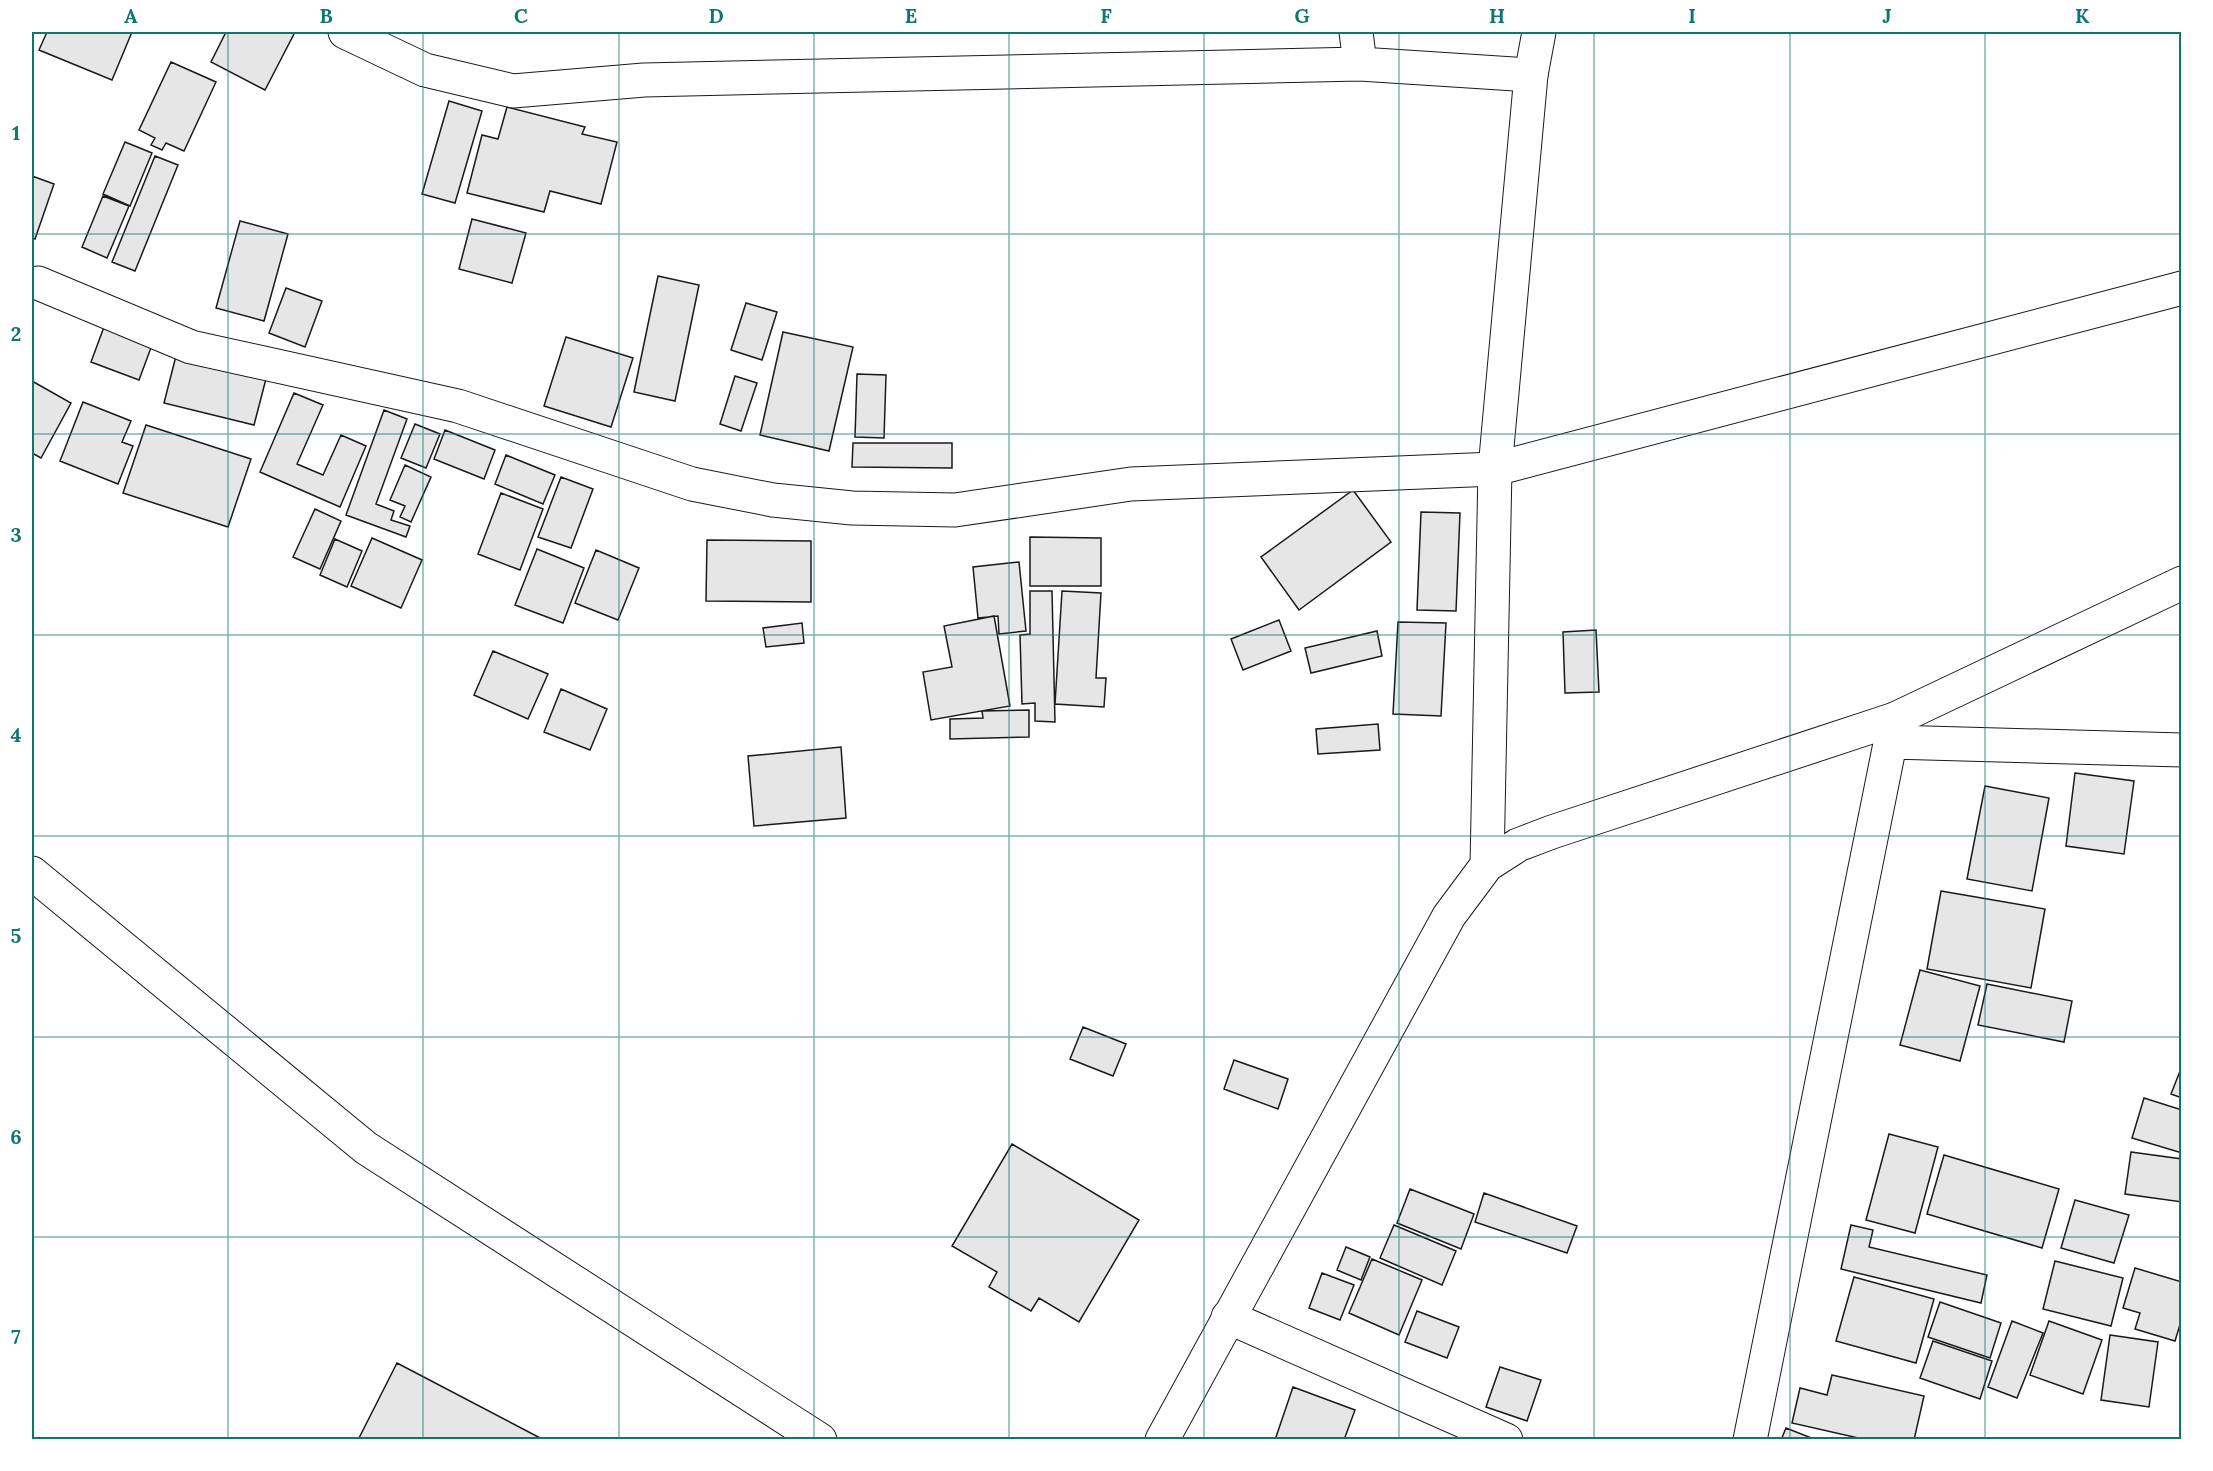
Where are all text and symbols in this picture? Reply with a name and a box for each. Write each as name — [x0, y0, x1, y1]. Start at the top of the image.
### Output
text: A — [124, 3, 138, 28]
text: B — [319, 3, 333, 28]
text: C — [514, 3, 528, 28]
text: D — [708, 3, 724, 28]
text: E — [905, 3, 917, 28]
text: F — [1100, 3, 1112, 28]
text: G — [1294, 3, 1310, 28]
text: H — [1489, 3, 1505, 28]
text: I — [1688, 3, 1696, 28]
text: J — [1882, 3, 1892, 28]
text: K — [2075, 3, 2090, 28]
text: 1 — [12, 120, 20, 145]
text: 2 — [11, 321, 21, 346]
text: 3 — [10, 522, 22, 547]
text: 4 — [11, 722, 22, 747]
text: 5 — [11, 923, 22, 948]
text: 6 — [10, 1124, 22, 1149]
text: 7 — [11, 1324, 21, 1349]

